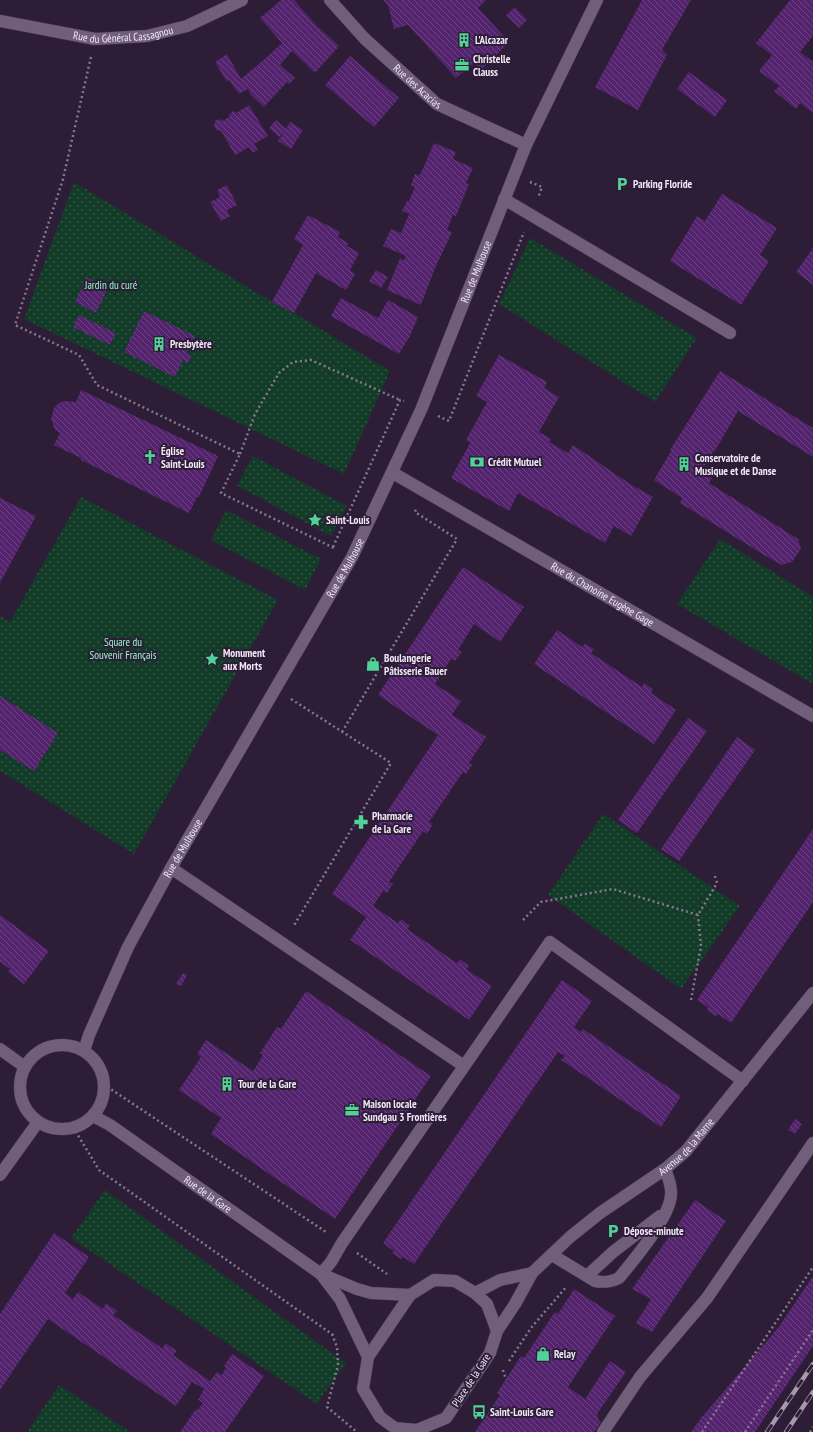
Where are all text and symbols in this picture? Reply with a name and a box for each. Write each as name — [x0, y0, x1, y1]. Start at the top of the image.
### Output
street label: Rue du Général Cassagnou — [72, 23, 175, 46]
building icon: L'Alcazar — [456, 32, 472, 48]
place label: L'Alcazar — [475, 33, 509, 47]
place label: Christelle Clauss — [473, 52, 511, 79]
office icon: Christelle Clauss — [454, 57, 470, 73]
street label: Rue des Acacias — [390, 61, 443, 112]
parking icon: Parking Floride — [614, 176, 630, 192]
place label: Parking Floride — [633, 177, 693, 191]
street label: Rue de Mulhouse — [457, 238, 495, 305]
park label: Jardin du curé — [84, 278, 138, 292]
building icon: Presbytère — [151, 336, 167, 352]
place label: Presbytère — [170, 337, 212, 351]
place label: Église Saint-Louis — [161, 444, 205, 471]
church icon: Église Saint-Louis — [142, 449, 158, 465]
place label: Conservatoire de Musique et de Danse — [695, 451, 777, 478]
bank icon: Crédit Mutuel — [469, 454, 485, 470]
place label: Crédit Mutuel — [488, 455, 542, 469]
building icon: Conservatoire de Musique et de Danse — [676, 456, 692, 472]
place icon: Saint-Louis — [307, 512, 323, 528]
place label: Saint-Louis — [326, 513, 370, 527]
street label: Rue de Mulhouse — [323, 535, 367, 600]
street label: Rue du Chanoine Eugène Gage — [549, 559, 657, 630]
park label: Square du Souvenir Français — [90, 635, 157, 662]
place label: Monument aux Morts — [223, 646, 266, 673]
place icon: Monument aux Morts — [204, 651, 220, 667]
place label: Boulangerie Pâtisserie Bauer — [384, 651, 448, 678]
shop icon: Boulangerie Pâtisserie Bauer — [365, 656, 381, 672]
place label: Pharmacie de la Gare — [372, 809, 413, 836]
pharmacy icon: Pharmacie de la Gare — [353, 814, 369, 830]
street label: Rue de Mulhouse — [160, 816, 205, 880]
building icon: Tour de la Gare — [219, 1076, 235, 1092]
place label: Tour de la Gare — [238, 1077, 297, 1091]
place label: Maison locale Sundgau 3 Frontières — [363, 1097, 447, 1124]
office icon: Maison locale Sundgau 3 Frontières — [344, 1102, 360, 1118]
street label: Avenue de la Marne — [655, 1115, 717, 1179]
street label: Rue de la Gare — [181, 1172, 235, 1216]
parking icon: Dépose-minute — [605, 1223, 621, 1239]
place label: Dépose-minute — [624, 1224, 684, 1238]
shop icon: Relay — [535, 1346, 551, 1362]
place label: Relay — [554, 1347, 576, 1361]
street label: Place de la Gare — [449, 1350, 494, 1409]
bus stop icon: Saint-Louis Gare — [471, 1404, 487, 1420]
place label: Saint-Louis Gare — [490, 1405, 554, 1419]

